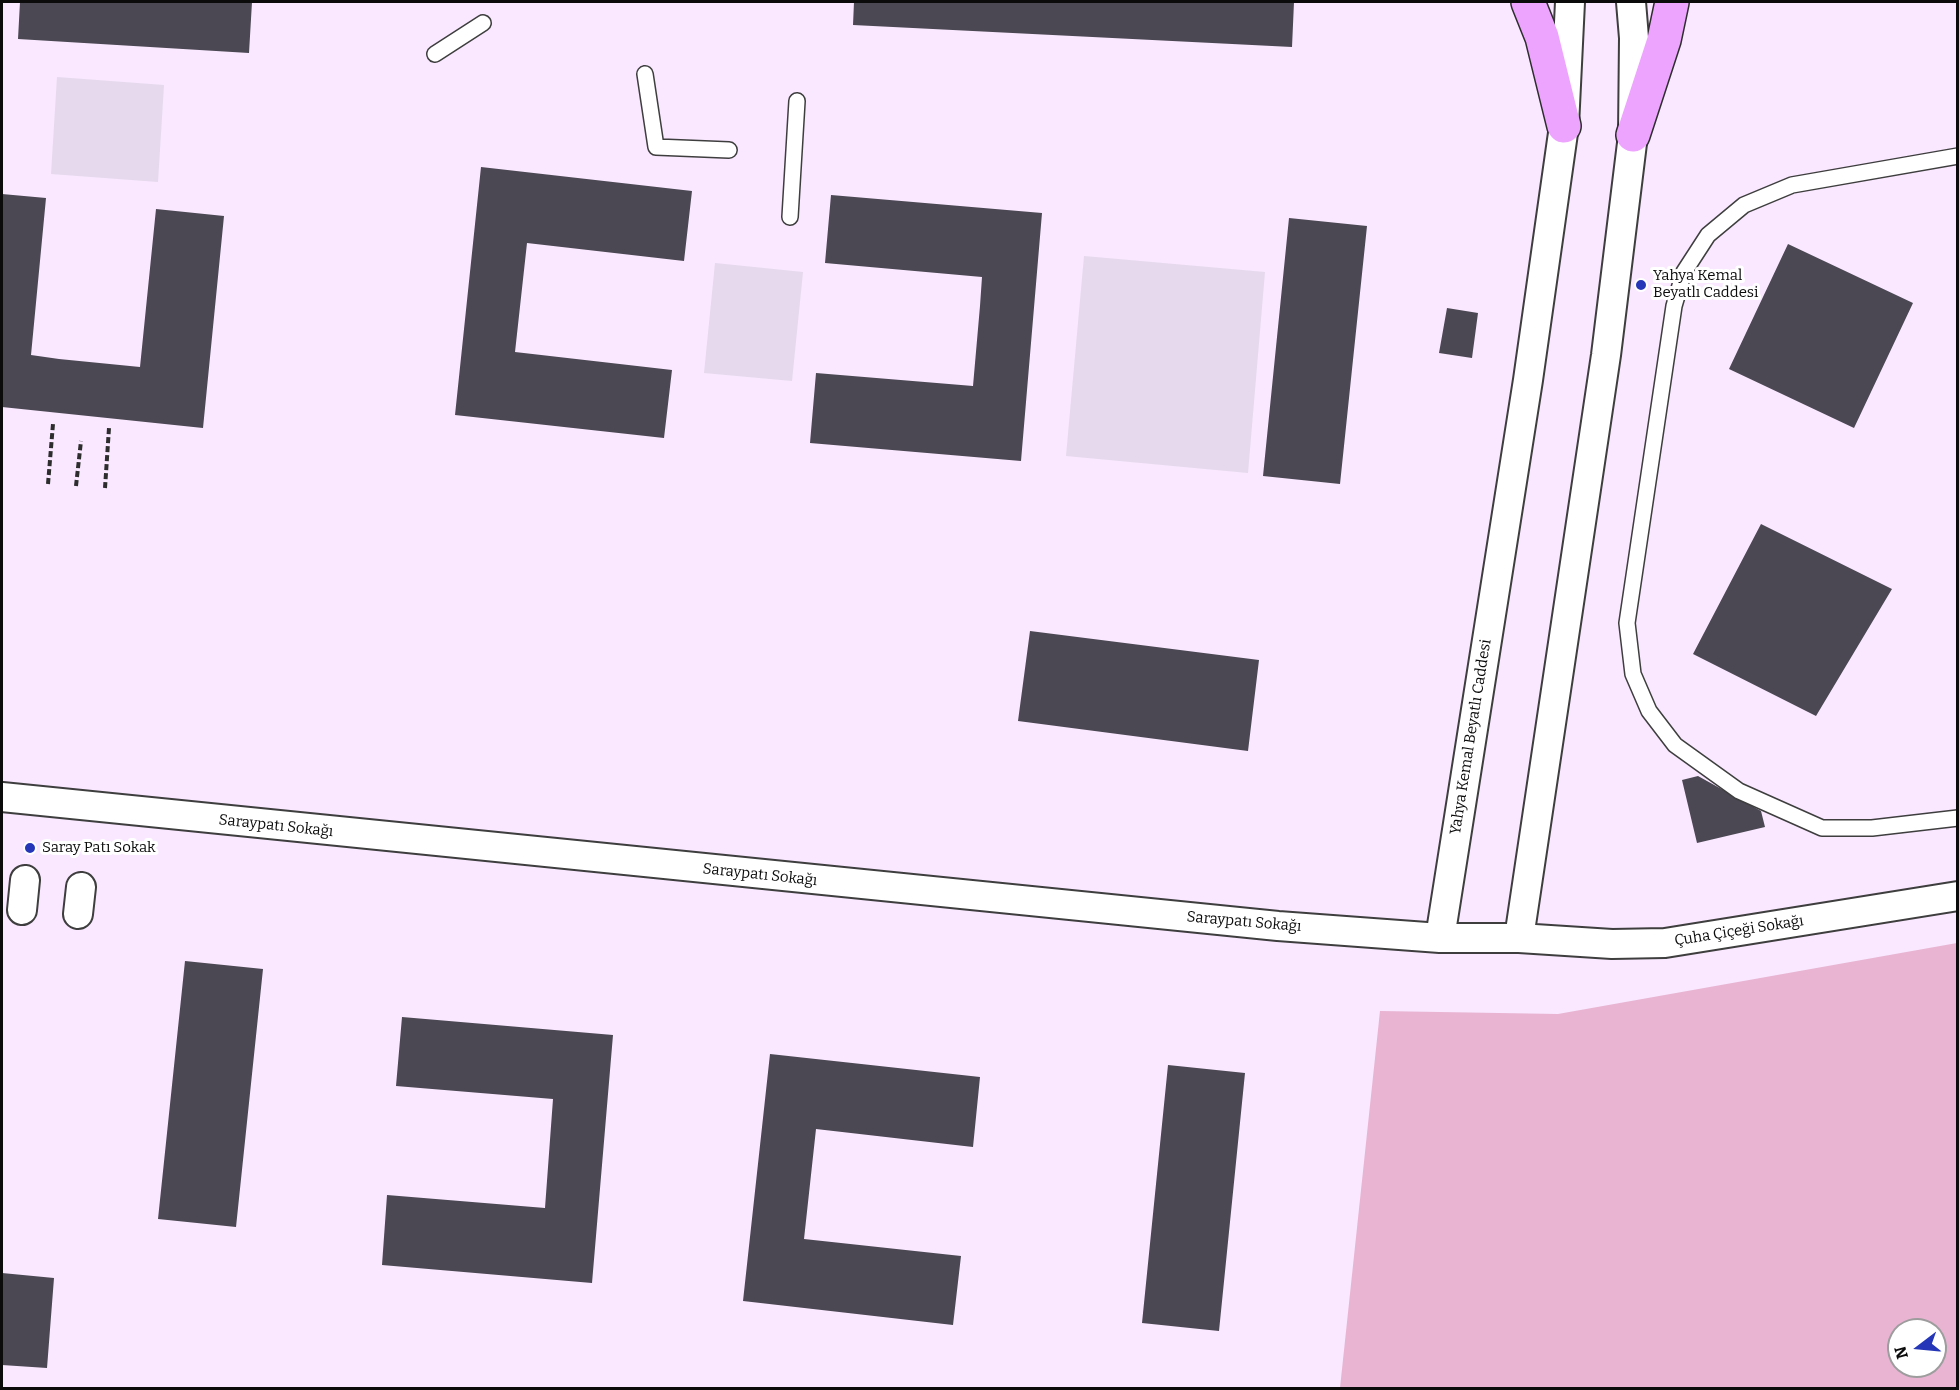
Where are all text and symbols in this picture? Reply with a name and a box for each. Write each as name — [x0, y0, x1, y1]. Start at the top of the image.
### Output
place label: Yahya Kemal Beyatlı Caddesi — [1653, 267, 1758, 302]
marker: Yahya Kemal Beyatlı Caddesi — [1634, 278, 1648, 292]
street label: Yahya Kemal Beyatlı Caddesi — [1447, 638, 1495, 836]
street label: Saraypatı Sokağı — [218, 811, 334, 841]
place label: Saray Patı Sokak — [42, 839, 156, 857]
marker: Saray Patı Sokak — [23, 841, 37, 855]
street label: Saraypatı Sokağı — [702, 860, 818, 890]
street label: Saraypatı Sokağı — [1186, 908, 1302, 936]
street label: Çuha Çiçeği Sokağı — [1673, 912, 1805, 950]
north arrow — [1887, 1318, 1947, 1378]
text: N — [1890, 1344, 1912, 1361]

